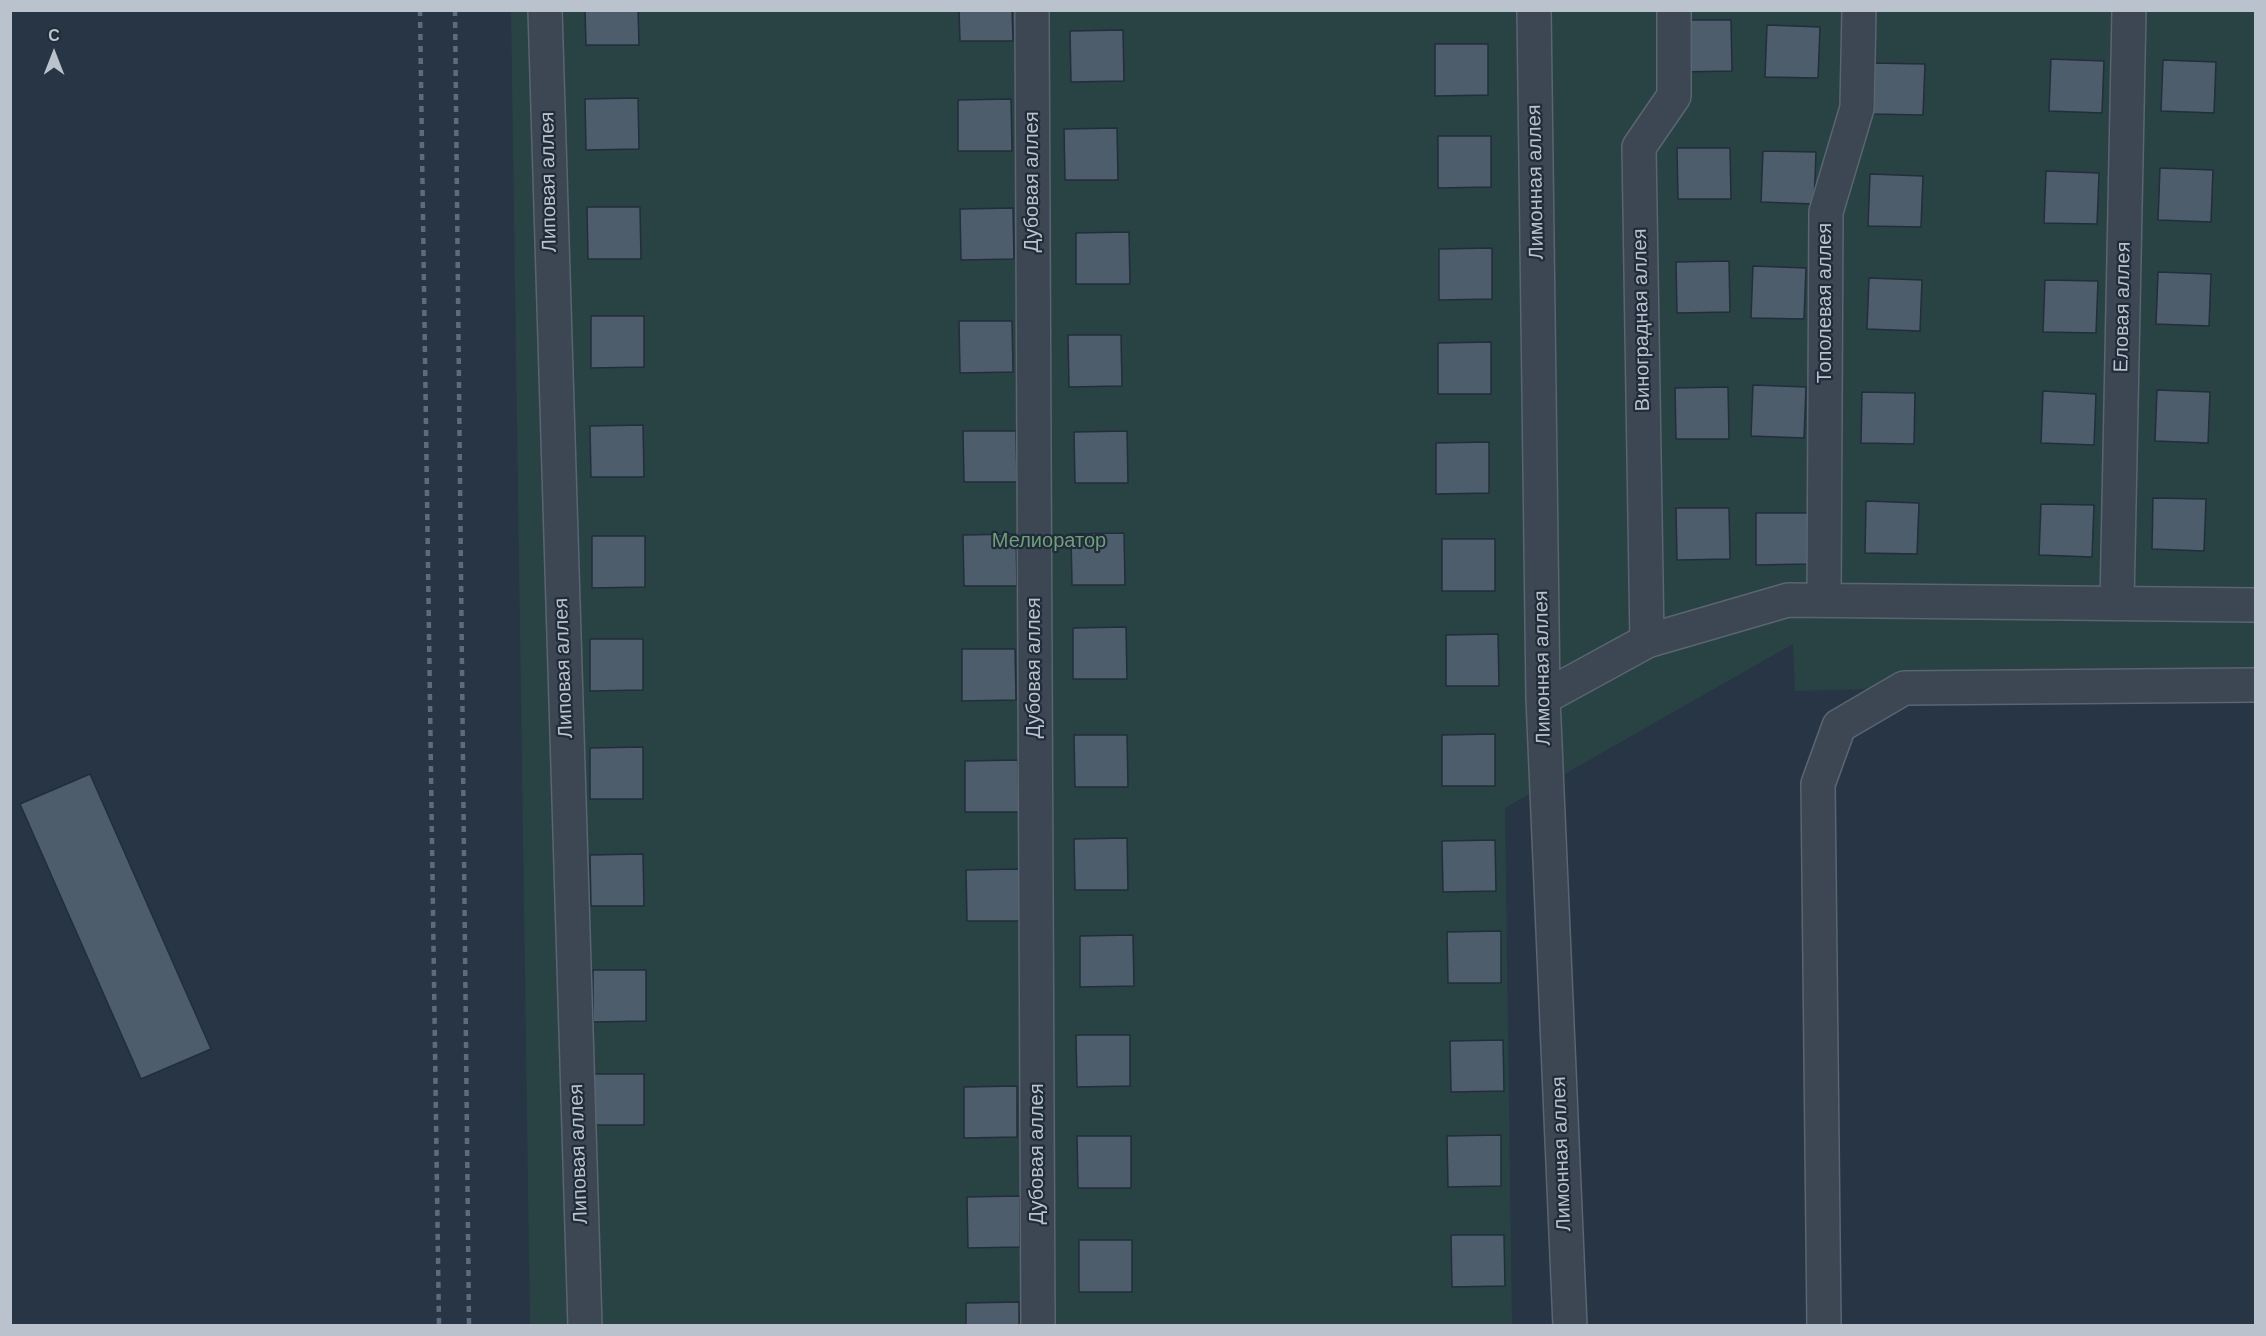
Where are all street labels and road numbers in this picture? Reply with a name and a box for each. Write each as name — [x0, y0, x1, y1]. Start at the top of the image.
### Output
street label: Лимонная аллея — [1523, 104, 1549, 260]
street label: Дубовая аллея — [1020, 111, 1044, 253]
street label: Липовая аллея — [536, 112, 562, 252]
street label: Тополевая аллея — [1813, 223, 1837, 383]
street label: Виноградная аллея — [1628, 228, 1656, 412]
street label: Еловая аллея — [2110, 241, 2136, 373]
street label: Лимонная аллея — [1530, 590, 1556, 746]
street label: Липовая аллея — [550, 597, 578, 739]
street label: Дубовая аллея — [1022, 597, 1046, 739]
street label: Лимонная аллея — [1547, 1076, 1577, 1232]
street label: Липовая аллея — [565, 1083, 593, 1225]
street label: Дубовая аллея — [1025, 1083, 1049, 1225]

